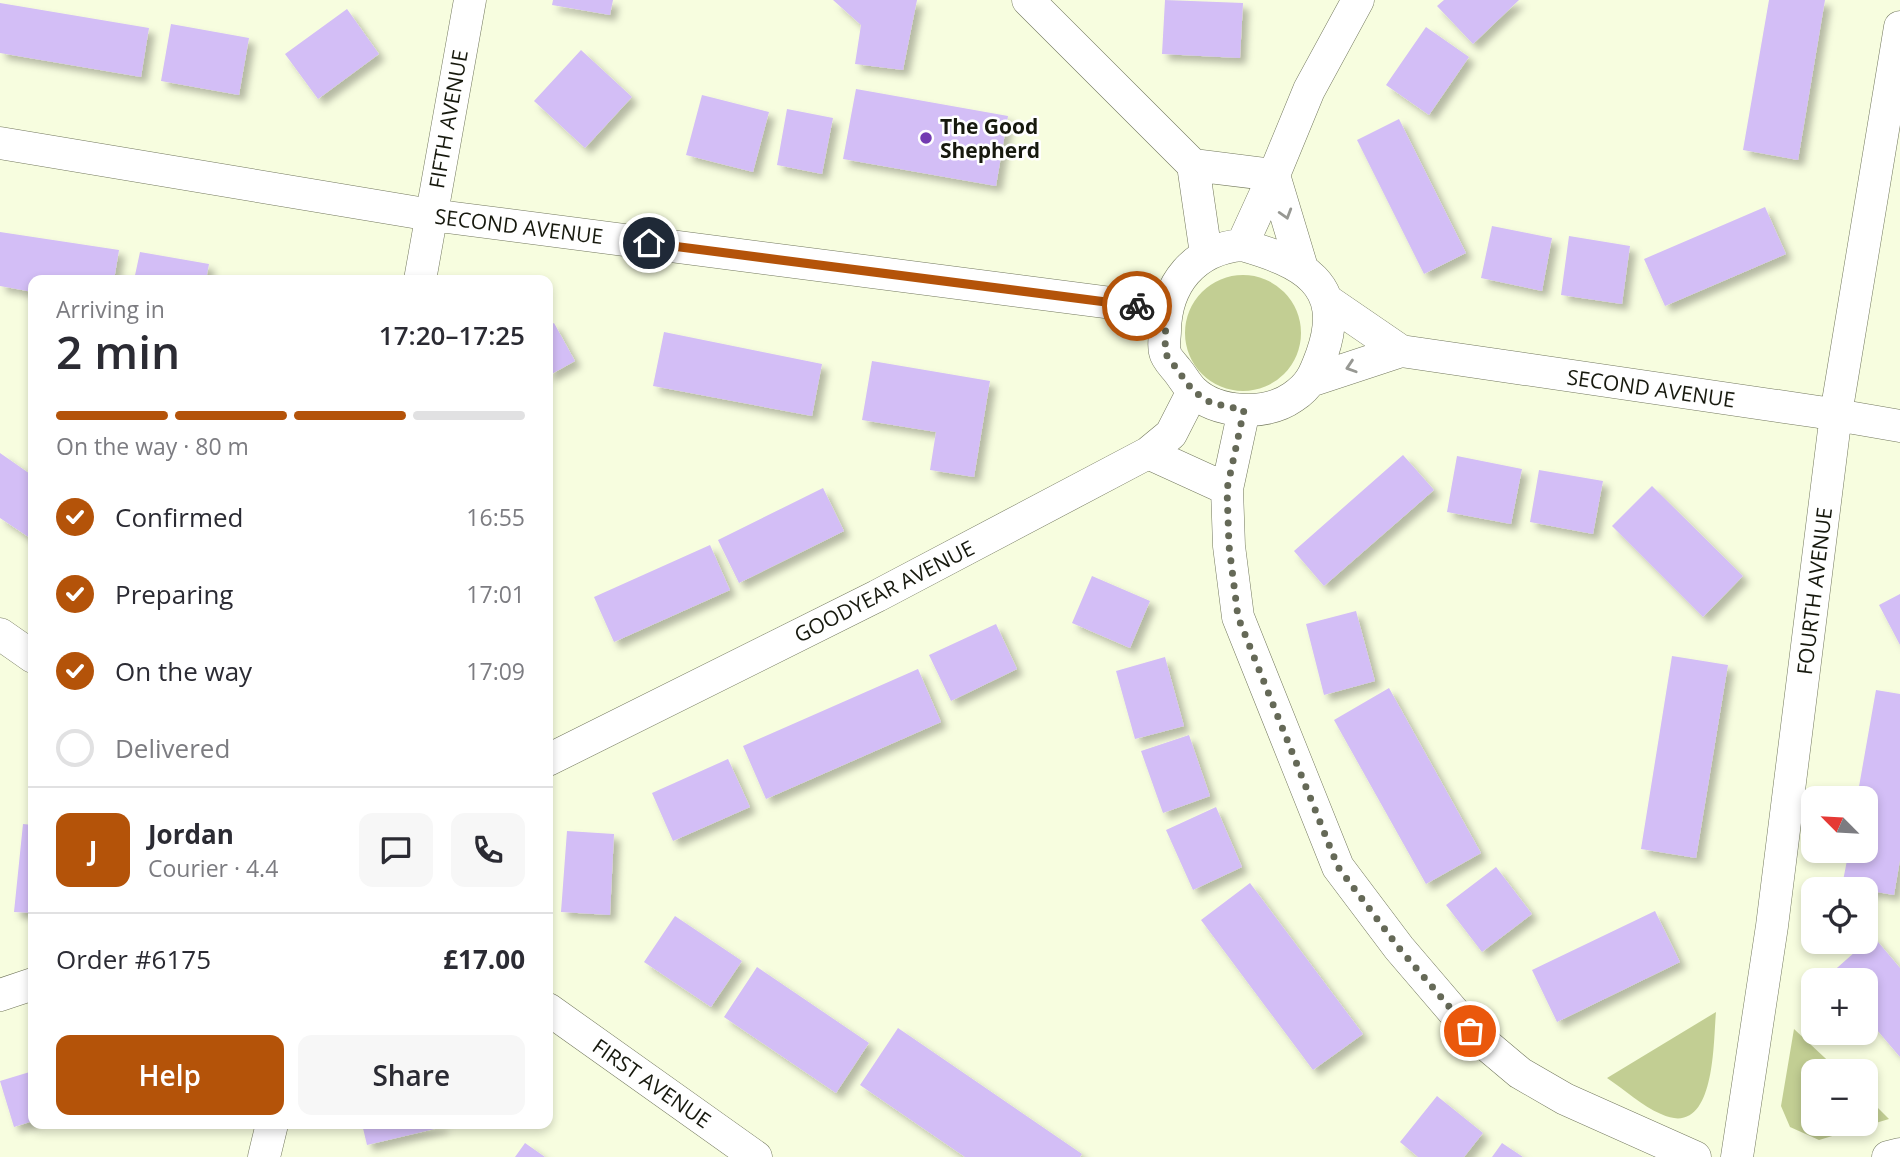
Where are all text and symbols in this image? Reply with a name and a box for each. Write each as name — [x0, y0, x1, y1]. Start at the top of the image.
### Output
street label: FIFTH AVENUE — [422, 47, 474, 191]
place label: The Good Shepherd — [940, 112, 1040, 164]
marker: The Good Shepherd — [918, 130, 934, 146]
street label: SECOND AVENUE — [433, 202, 605, 250]
one-way arrow — [1278, 207, 1292, 219]
pin — [619, 213, 679, 273]
icon: home — [630, 224, 668, 262]
courier — [1102, 271, 1172, 341]
icon: bike — [1118, 287, 1156, 325]
text: Arriving in — [56, 293, 165, 325]
text: 17:20–17:25 — [379, 317, 525, 353]
text: 2 min — [56, 320, 180, 382]
one-way arrow — [1345, 359, 1357, 374]
street label: SECOND AVENUE — [1565, 362, 1737, 414]
text: On the way · 80 m — [56, 430, 249, 462]
icon: check — [56, 498, 94, 536]
text: Confirmed — [115, 499, 243, 535]
text: 16:55 — [466, 501, 525, 533]
street label: FOURTH AVENUE — [1790, 506, 1838, 676]
street label: GOODYEAR AVENUE — [789, 533, 979, 649]
icon: check — [56, 575, 94, 613]
text: Preparing — [115, 576, 233, 612]
text: 17:01 — [466, 578, 525, 610]
icon: check — [56, 652, 94, 690]
text: On the way — [115, 653, 252, 689]
text: 17:09 — [466, 655, 525, 687]
text: Delivered — [115, 730, 230, 766]
north arrow — [1801, 786, 1878, 863]
map controls — [1801, 786, 1878, 1136]
button: chat — [359, 813, 433, 887]
button: phone — [451, 813, 525, 887]
text: Jordan — [148, 816, 234, 852]
text: J — [89, 832, 97, 868]
text: Courier · 4.4 — [148, 852, 278, 884]
button: locate — [1801, 877, 1878, 954]
text: Order #6175 — [56, 941, 211, 977]
text: £17.00 — [443, 941, 525, 977]
button: + — [1801, 968, 1878, 1045]
pin — [1440, 1001, 1500, 1061]
icon: bag — [1451, 1012, 1489, 1050]
street label: FIRST AVENUE — [587, 1032, 717, 1134]
button: Help — [56, 1035, 284, 1115]
button: Share — [298, 1035, 525, 1115]
button: − — [1801, 1059, 1878, 1136]

